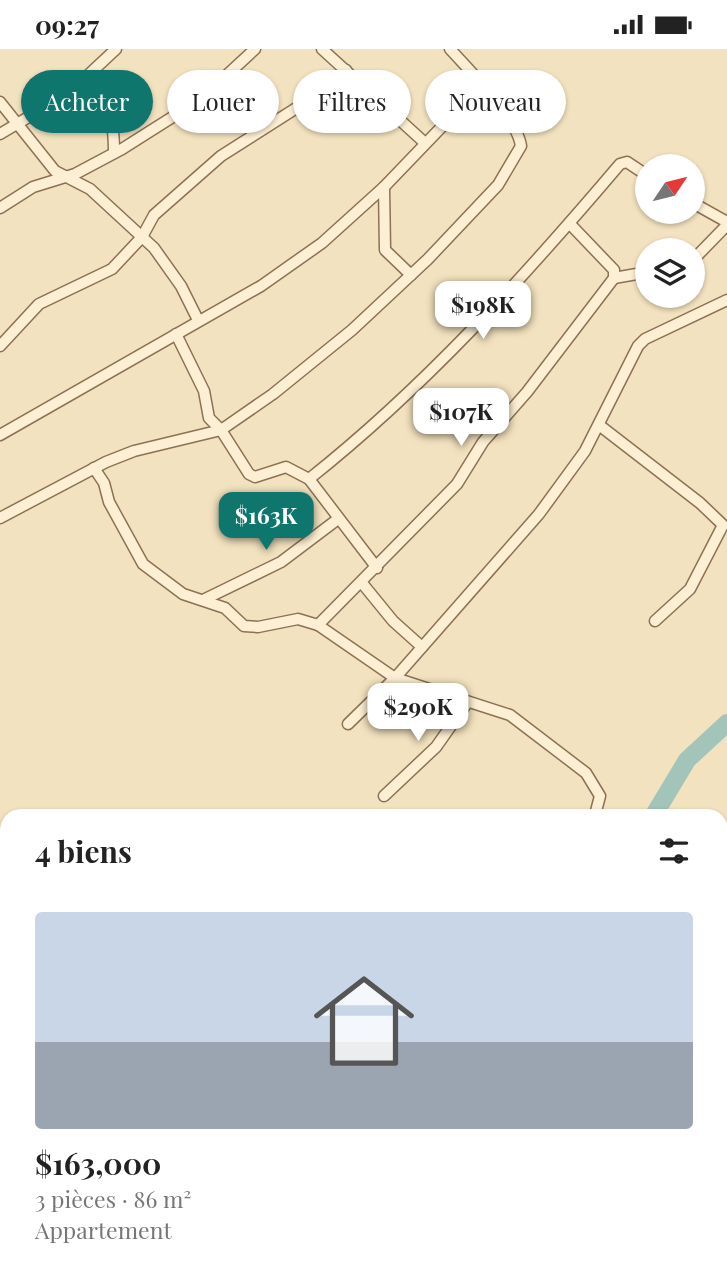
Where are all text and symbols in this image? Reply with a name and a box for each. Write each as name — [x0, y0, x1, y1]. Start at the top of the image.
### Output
text: 09:27 — [35, 7, 99, 42]
chip: Acheter — [21, 70, 153, 133]
chip: Louer — [167, 70, 279, 133]
chip: Filtres — [293, 70, 411, 133]
chip: Nouveau — [425, 70, 566, 133]
north arrow — [635, 154, 705, 224]
map controls — [635, 154, 705, 308]
button: layers — [635, 238, 705, 308]
pin: $198K — [434, 281, 532, 341]
text: $198K — [451, 288, 515, 319]
pin: $107K — [412, 389, 510, 448]
text: $107K — [429, 395, 493, 426]
pin: $163K — [217, 493, 315, 552]
text: $163K — [235, 499, 297, 530]
pin: $290K — [369, 683, 467, 743]
text: $290K — [383, 690, 453, 721]
text: 4 biens — [35, 831, 132, 871]
icon: filters — [655, 832, 693, 870]
icon: home — [301, 958, 427, 1084]
text: $163,000 — [35, 1143, 161, 1183]
text: 3 pièces · 86 m² — [35, 1183, 191, 1214]
text: Appartement — [35, 1214, 172, 1245]

